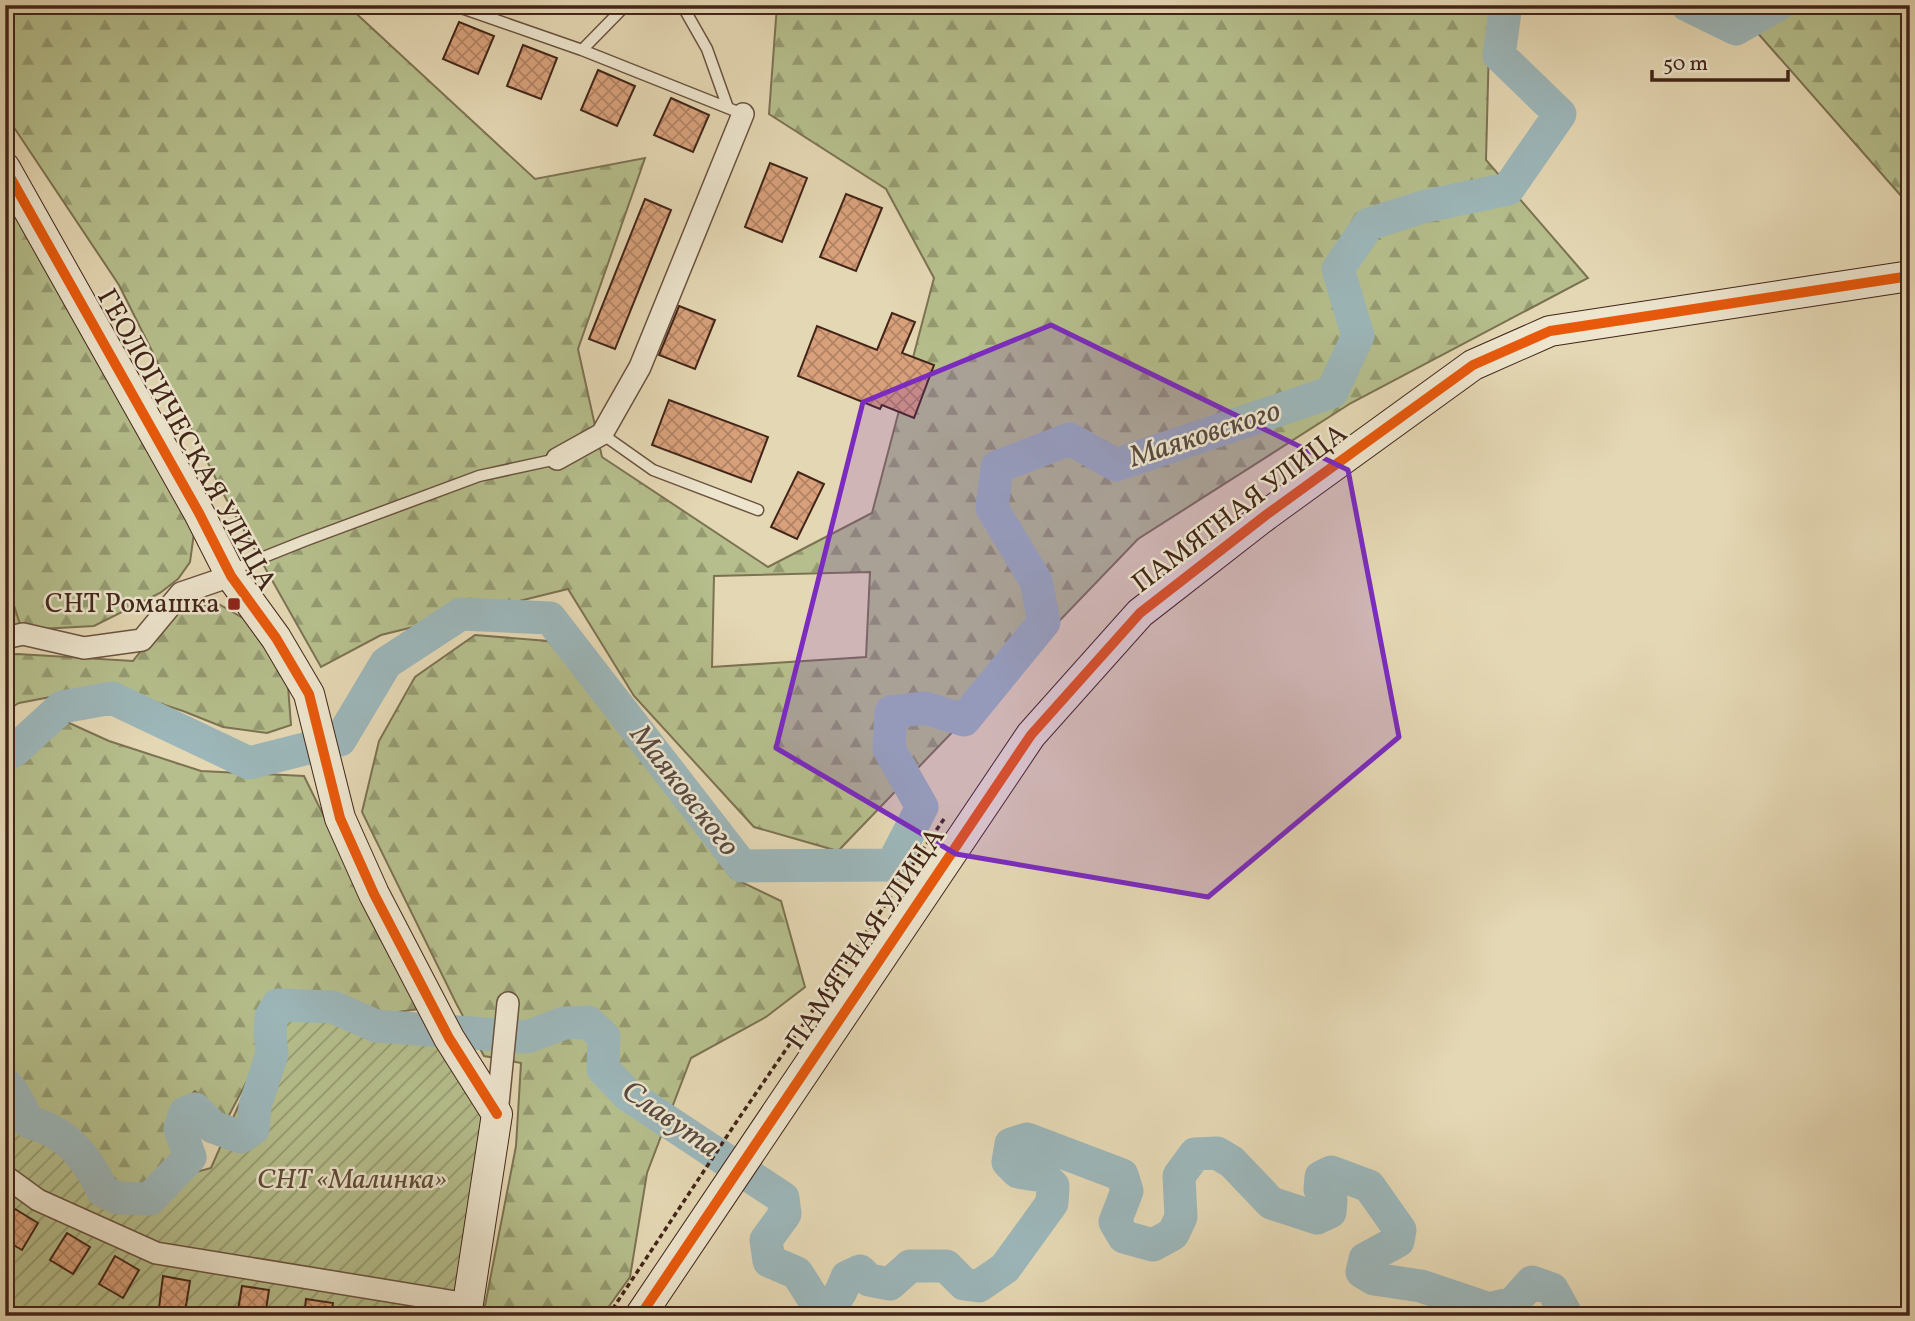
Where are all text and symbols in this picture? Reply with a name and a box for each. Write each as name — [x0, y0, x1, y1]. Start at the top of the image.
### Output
scale bar — [1652, 38, 1789, 82]
text: 50 m — [1663, 50, 1708, 79]
street label: ГЕОЛОГИЧЕСКАЯ УЛИЦА — [87, 282, 286, 598]
water label: Маяковского — [1123, 391, 1286, 479]
street label: ПАМЯТНАЯ УЛИЦА — [1124, 415, 1356, 603]
place label: СНТ Ромашка — [45, 585, 220, 624]
marker: СНТ Ромашка — [226, 596, 242, 612]
water label: Маяковского — [619, 716, 749, 866]
street label: ПАМЯТНАЯ УЛИЦА — [777, 820, 955, 1058]
water label: Славута — [612, 1071, 728, 1169]
park label: СНТ «Малинка» — [257, 1161, 447, 1200]

